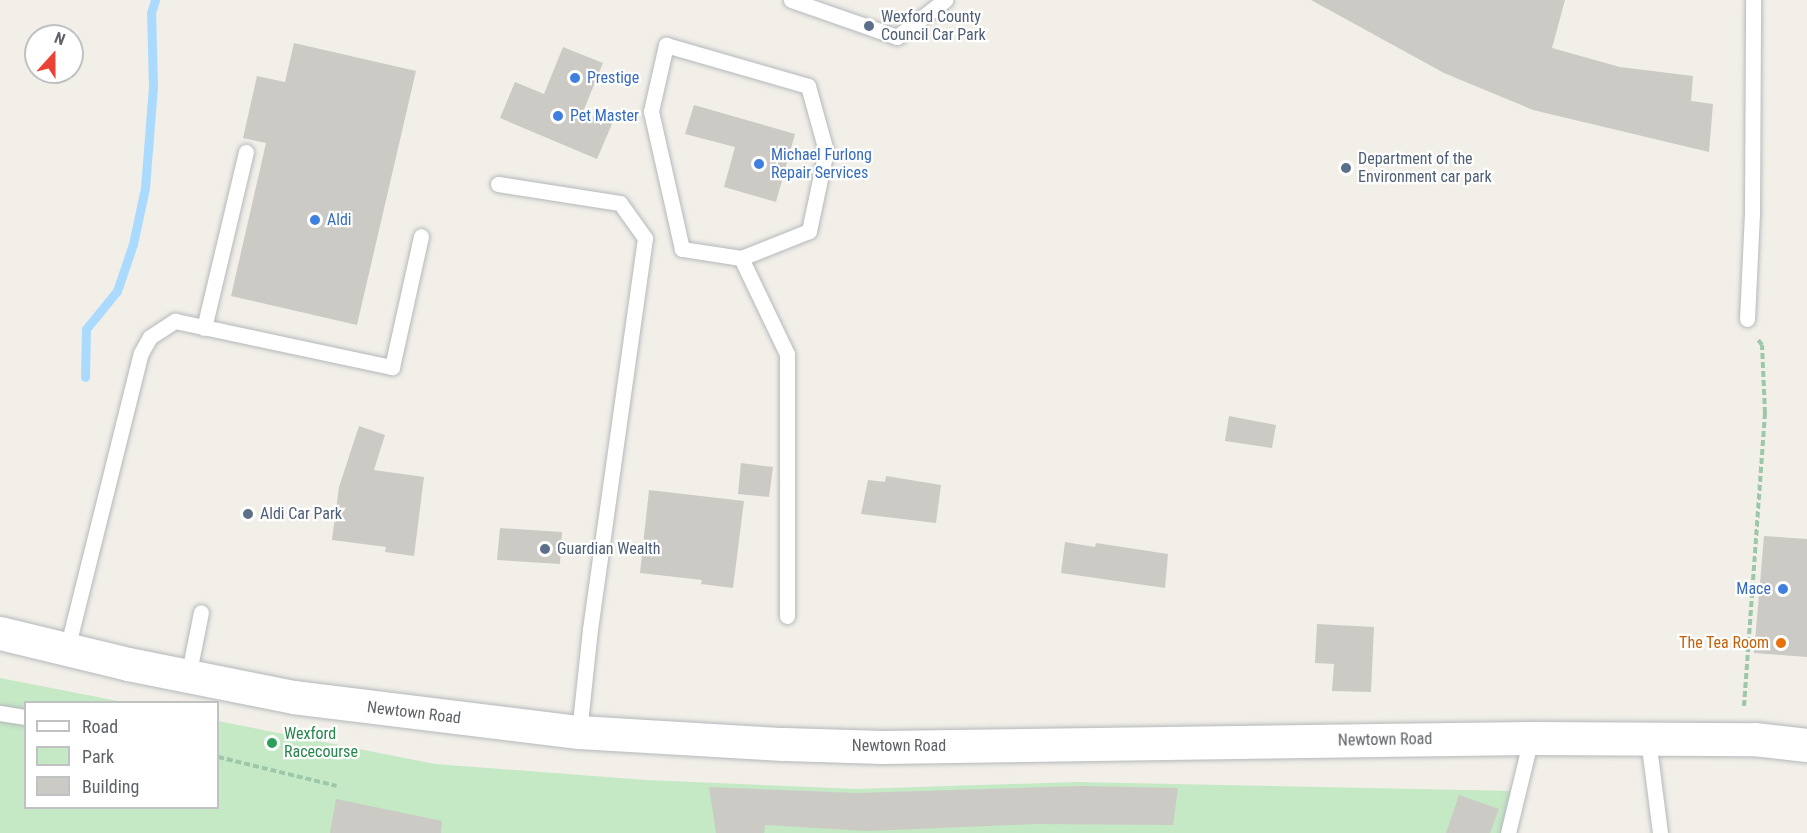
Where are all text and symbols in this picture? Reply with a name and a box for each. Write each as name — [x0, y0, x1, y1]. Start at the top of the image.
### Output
place label: Wexford County Council Car Park — [881, 7, 986, 45]
marker: Wexford County Council Car Park — [862, 19, 876, 33]
north arrow — [24, 24, 84, 84]
text: N — [52, 28, 68, 49]
place label: Prestige — [587, 68, 639, 88]
marker: Prestige — [568, 71, 582, 85]
place label: Pet Master — [570, 106, 639, 126]
marker: Pet Master — [551, 109, 565, 123]
place label: Michael Furlong Repair Services — [771, 145, 872, 183]
place label: Department of the Environment car park — [1358, 149, 1492, 187]
marker: Michael Furlong Repair Services — [752, 157, 766, 171]
marker: Department of the Environment car park — [1339, 161, 1353, 175]
place label: Aldi — [327, 210, 352, 230]
marker: Aldi — [308, 213, 322, 227]
place label: Aldi Car Park — [260, 504, 342, 524]
marker: Aldi Car Park — [241, 507, 255, 521]
place label: Guardian Wealth — [557, 539, 661, 559]
marker: Guardian Wealth — [538, 542, 552, 556]
place label: Mace — [1736, 579, 1771, 599]
marker: Mace — [1776, 582, 1790, 596]
place label: The Tea Room — [1679, 633, 1769, 653]
marker: The Tea Room — [1774, 636, 1788, 650]
street label: Newtown Road — [366, 698, 462, 728]
legend — [24, 701, 219, 809]
text: Road — [82, 716, 118, 737]
place label: Wexford Racecourse — [284, 724, 358, 762]
street label: Newtown Road — [1338, 730, 1432, 750]
marker: Wexford Racecourse — [265, 736, 279, 750]
street label: Newtown Road — [852, 736, 946, 756]
text: Park — [82, 746, 114, 767]
text: Building — [82, 776, 139, 797]

